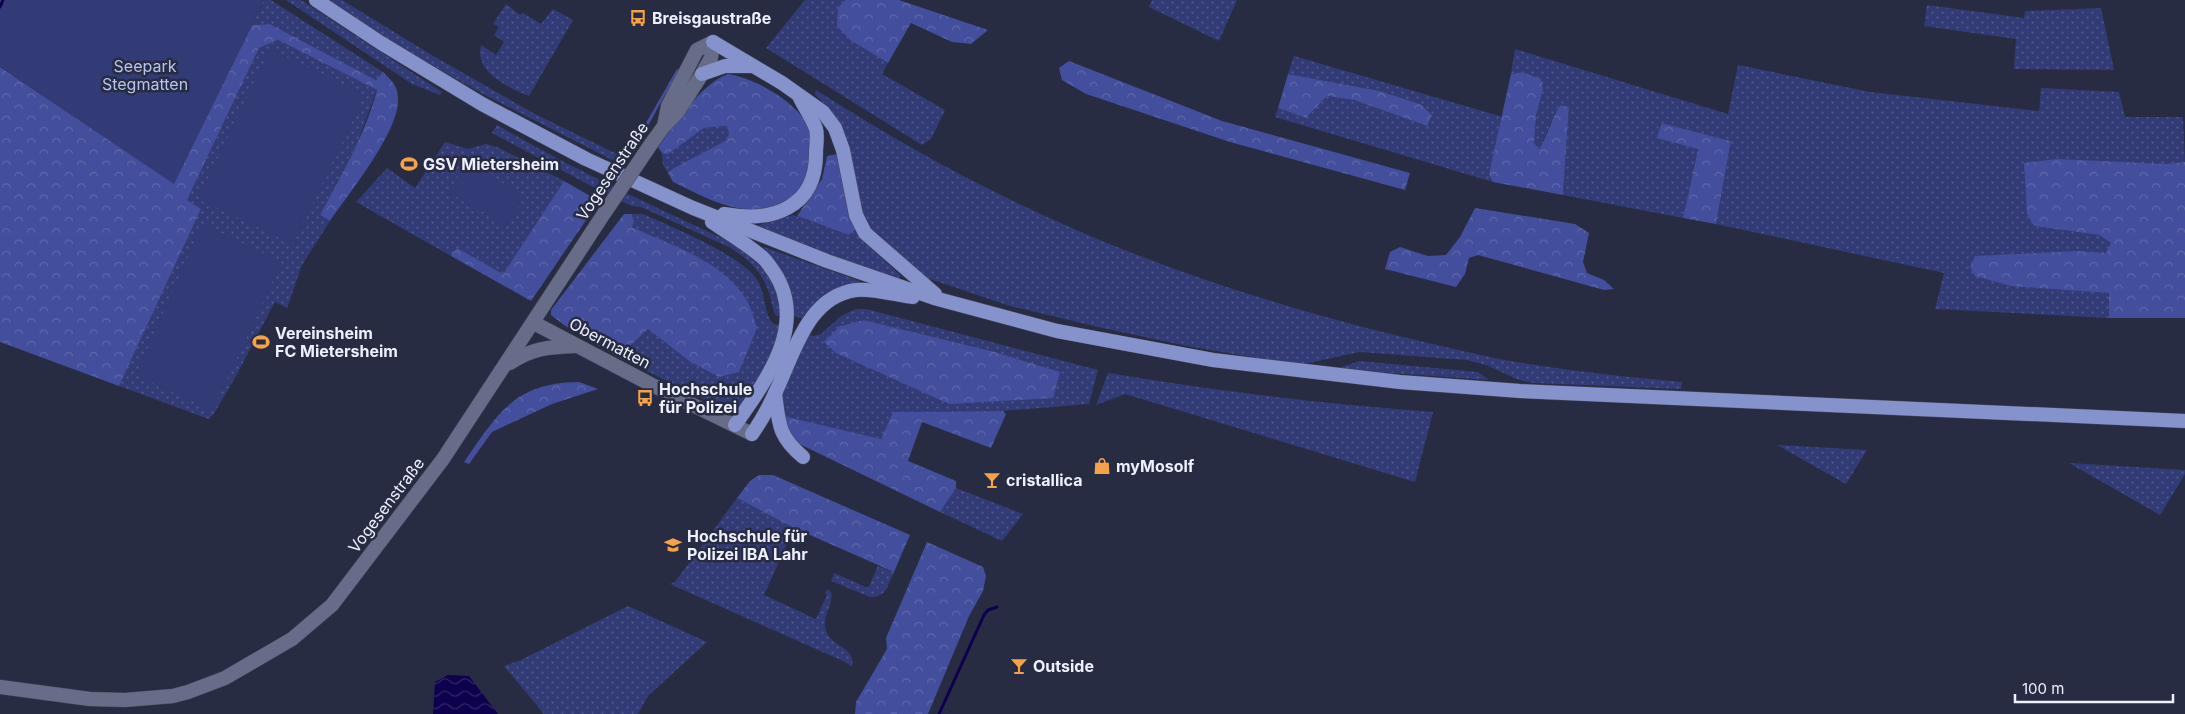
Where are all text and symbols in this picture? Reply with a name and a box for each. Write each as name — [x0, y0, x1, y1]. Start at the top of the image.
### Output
bus stop icon: Breisgaustraße — [628, 8, 648, 28]
place label: Breisgaustraße — [652, 8, 771, 28]
park label: Seepark Stegmatten — [102, 56, 188, 94]
street label: Vogesenstraße — [572, 118, 652, 224]
sports icon: GSV Mietersheim — [399, 154, 419, 174]
place label: GSV Mietersheim — [423, 154, 559, 174]
street label: Obermatten — [566, 313, 654, 373]
place label: Vereinsheim FC Mietersheim — [275, 323, 398, 361]
sports icon: Vereinsheim FC Mietersheim — [251, 332, 271, 352]
place label: Hochschule für Polizei — [659, 379, 752, 417]
bus stop icon: Hochschule für Polizei — [635, 388, 655, 408]
street label: Vogesenstraße — [344, 453, 428, 557]
shop icon: myMosolf — [1092, 456, 1112, 476]
place label: myMosolf — [1116, 456, 1195, 476]
bar icon: cristallica — [982, 470, 1002, 490]
place label: cristallica — [1006, 470, 1082, 490]
place label: Hochschule für Polizei IBA Lahr — [687, 526, 808, 564]
school or university icon: Hochschule für Polizei IBA Lahr — [663, 535, 683, 555]
bar icon: Outside — [1009, 656, 1029, 676]
place label: Outside — [1033, 656, 1094, 676]
scale bar — [2015, 672, 2172, 704]
text: 100 m — [2022, 679, 2064, 698]

